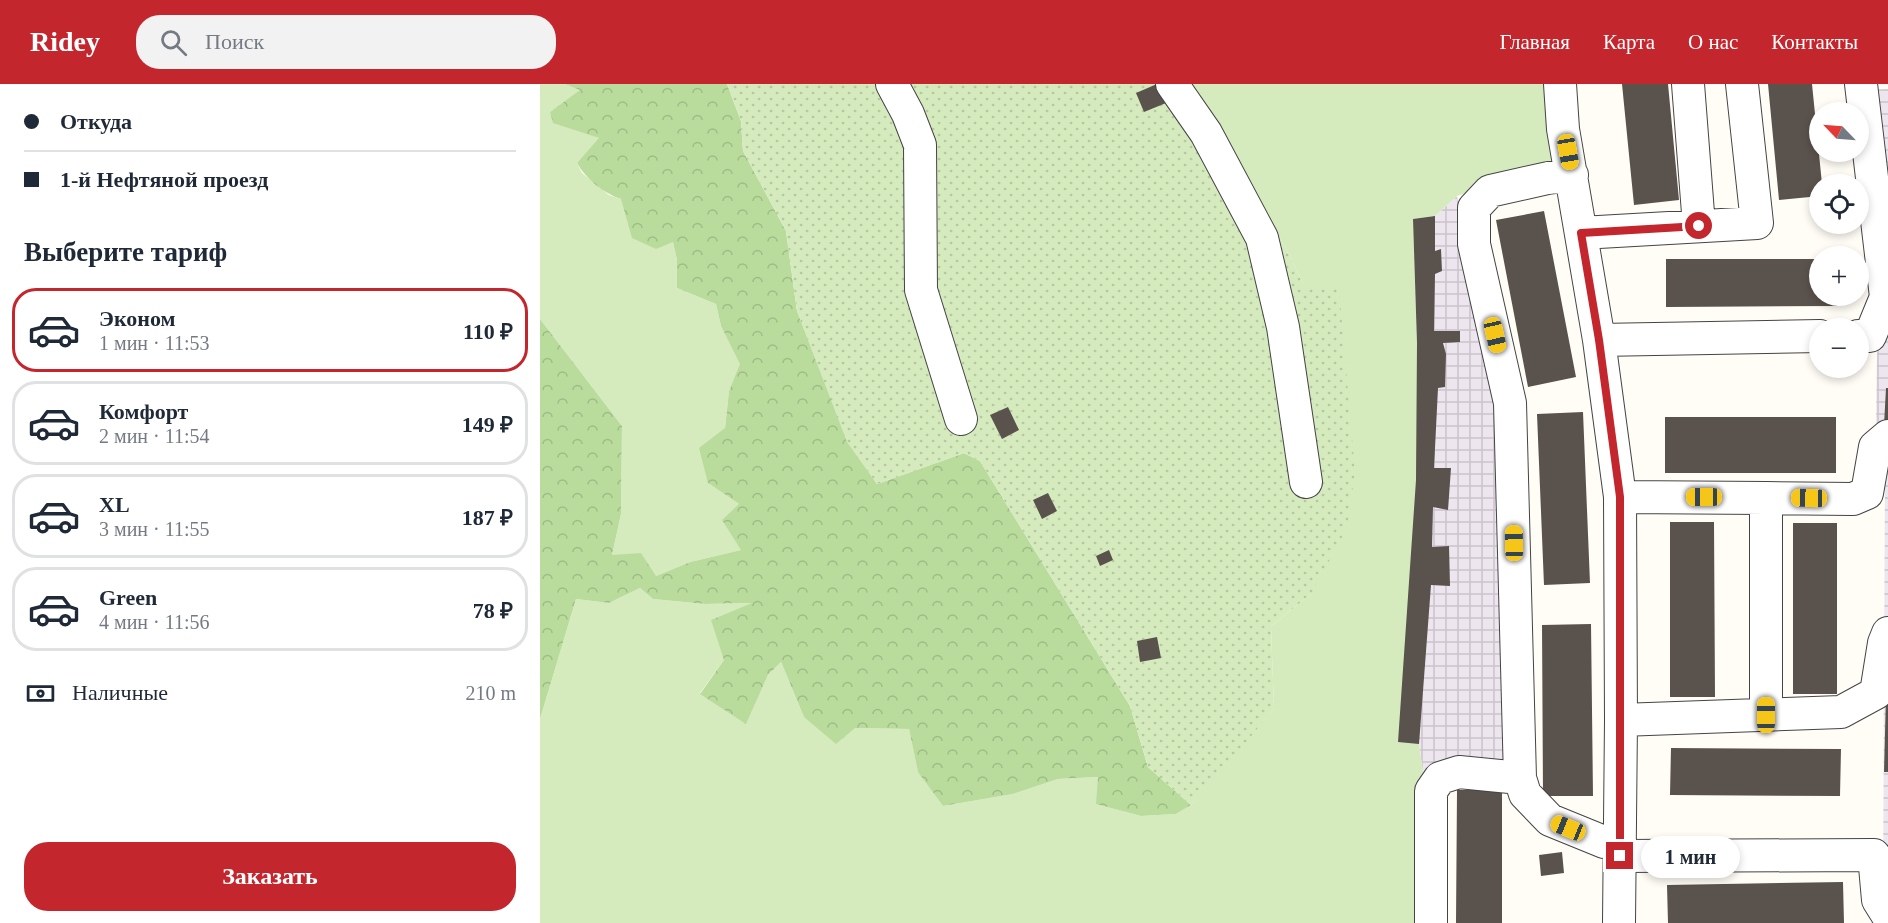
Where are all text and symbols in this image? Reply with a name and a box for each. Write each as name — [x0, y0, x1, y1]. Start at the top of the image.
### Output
search box — [136, 15, 556, 69]
text: Ridey — [30, 26, 100, 57]
icon: search — [157, 26, 190, 59]
text: Поиск — [205, 29, 264, 54]
text: Главная — [1500, 30, 1570, 54]
text: Карта — [1603, 30, 1655, 54]
text: О нас — [1688, 30, 1738, 54]
text: Контакты — [1771, 30, 1858, 54]
north arrow — [1809, 102, 1869, 162]
map controls — [1809, 102, 1869, 378]
text: Откуда — [60, 109, 132, 134]
car — [1556, 133, 1580, 171]
text: 1-й Нефтяной проезд — [60, 167, 268, 192]
button: locate — [1809, 174, 1869, 234]
route start — [1685, 212, 1712, 239]
text: Выберите тариф — [24, 237, 227, 267]
button: + — [1809, 246, 1869, 306]
icon: car — [27, 303, 81, 357]
text: Эконом — [99, 306, 176, 331]
car — [1482, 315, 1508, 355]
button: − — [1809, 318, 1869, 378]
text: 110 ₽ — [463, 319, 513, 344]
text: 1 мин · 11:53 — [99, 332, 210, 354]
icon: car — [27, 396, 81, 450]
text: Комфорт — [99, 399, 188, 424]
text: 149 ₽ — [462, 412, 513, 437]
text: 2 мин · 11:54 — [99, 425, 210, 447]
car — [1686, 488, 1722, 506]
icon: car — [27, 489, 81, 543]
car — [1791, 489, 1827, 507]
text: XL — [99, 492, 130, 517]
text: 187 ₽ — [462, 505, 513, 530]
text: 3 мин · 11:55 — [99, 518, 210, 540]
car — [1505, 525, 1523, 561]
icon: car — [27, 582, 81, 636]
text: Green — [99, 585, 157, 610]
text: 78 ₽ — [473, 598, 513, 623]
text: 4 мин · 11:56 — [99, 611, 210, 633]
icon: cash — [24, 677, 57, 710]
text: Наличные — [72, 680, 168, 705]
text: 210 m — [465, 682, 516, 704]
car — [1757, 697, 1775, 733]
car — [1548, 813, 1588, 843]
callout: 1 мин — [1641, 835, 1740, 877]
button: Заказать — [24, 842, 516, 911]
route end — [1606, 842, 1633, 869]
text: 1 мин — [1665, 846, 1716, 868]

